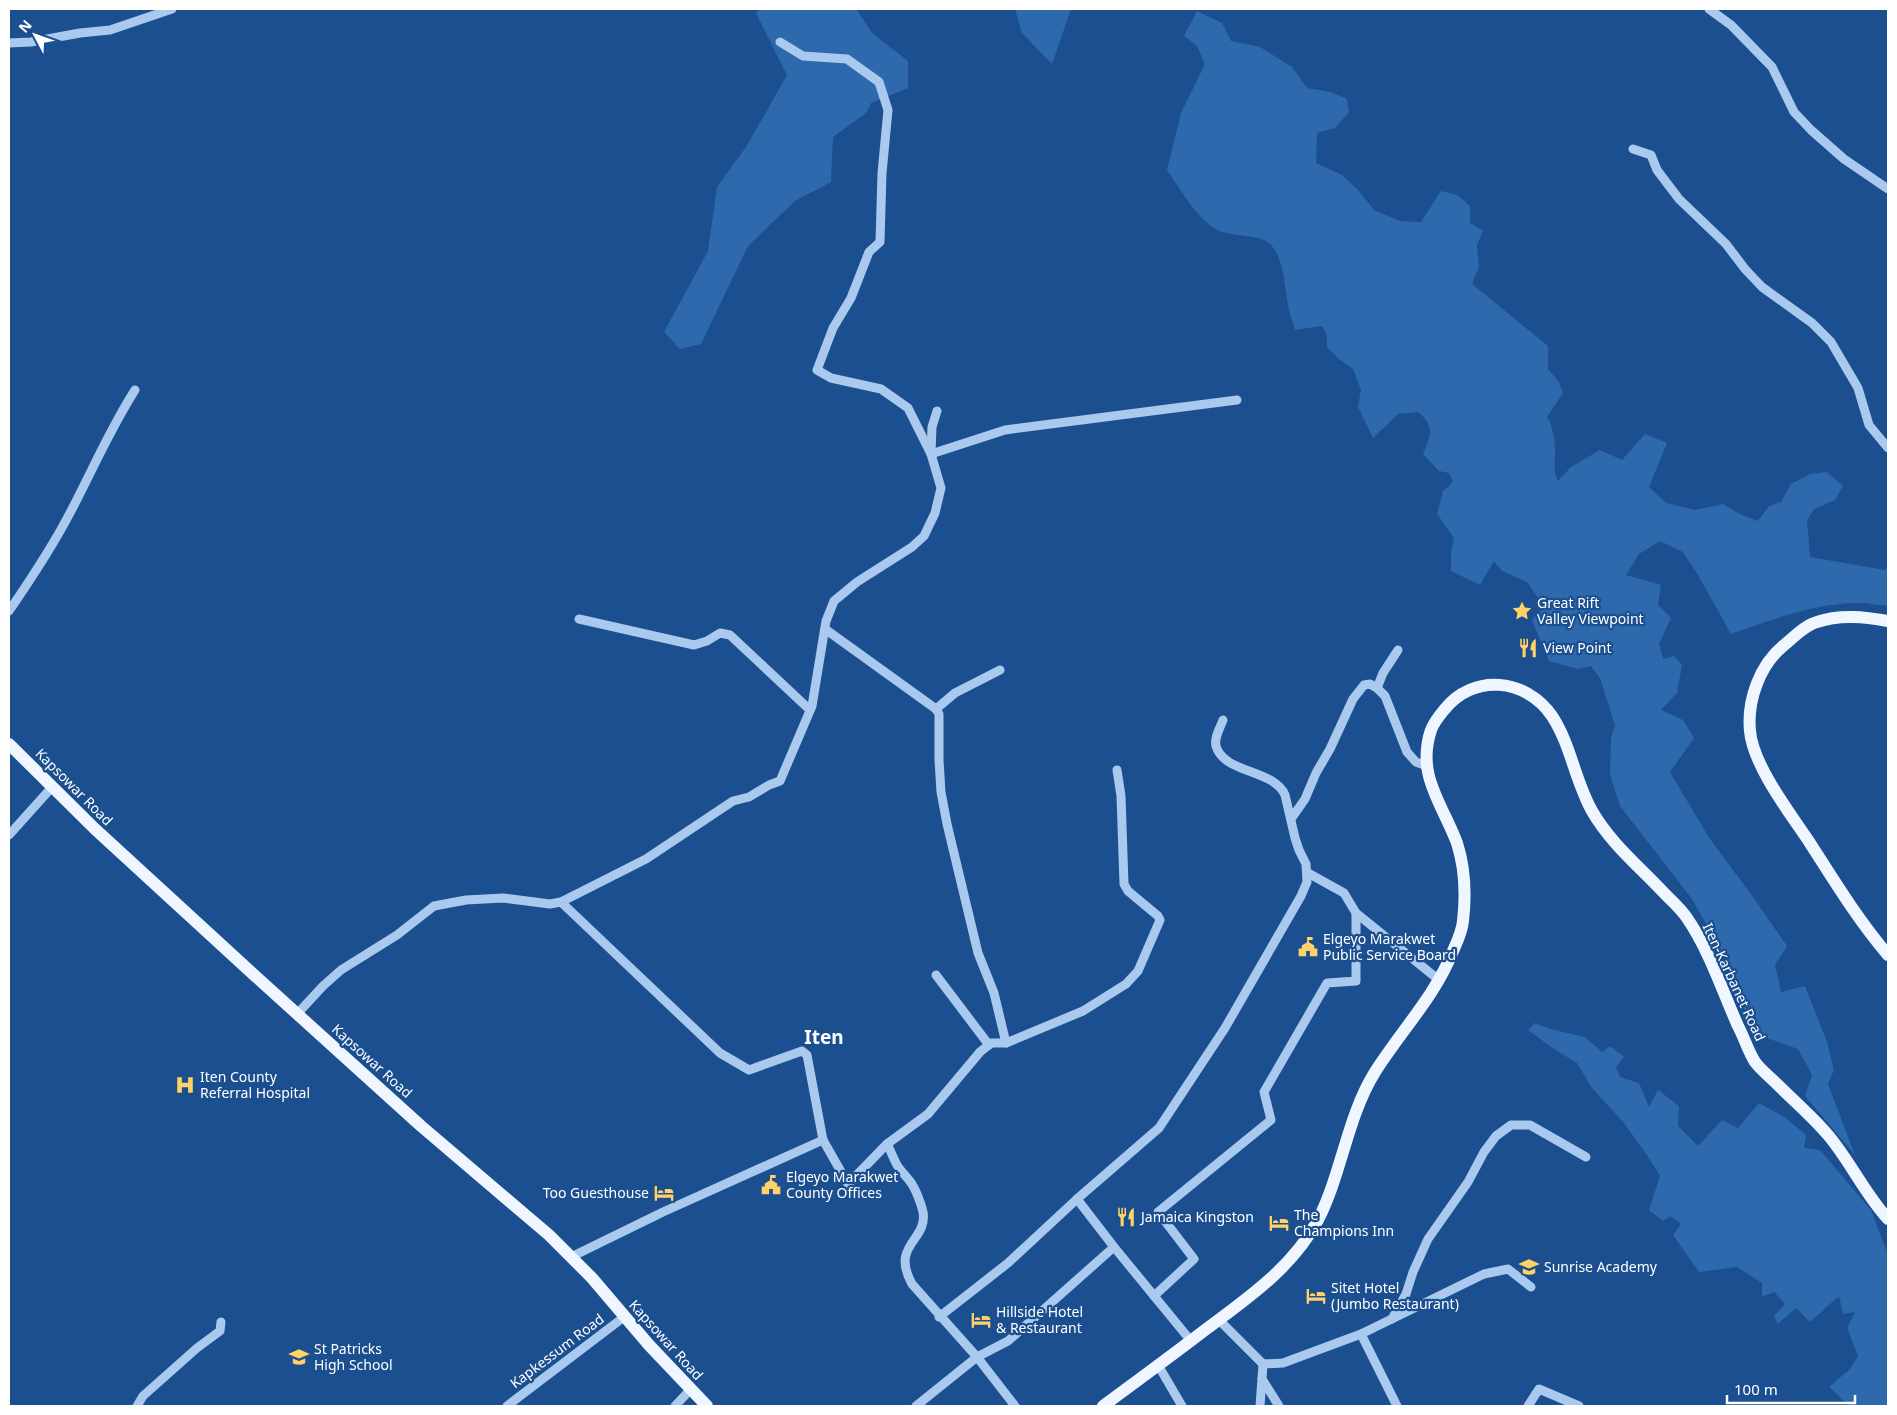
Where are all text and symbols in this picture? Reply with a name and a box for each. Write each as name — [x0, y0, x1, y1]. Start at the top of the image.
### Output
north arrow — [10, 10, 60, 60]
text: N — [14, 16, 36, 37]
place label: Great Rift Valley Viewpoint — [1537, 593, 1644, 628]
place icon: Great Rift Valley Viewpoint — [1511, 600, 1533, 622]
restaurant icon: View Point — [1517, 637, 1539, 659]
place label: View Point — [1543, 638, 1612, 657]
street label: Kapsowar Road — [32, 744, 117, 829]
street label: Iten-Karbanet Road — [1699, 920, 1770, 1044]
place label: Elgeyo Marakwet Public Service Board — [1323, 929, 1456, 964]
public building icon: Elgeyo Marakwet Public Service Board — [1297, 936, 1319, 958]
street label: Kapsowar Road — [328, 1019, 417, 1102]
district label: Iten — [804, 1024, 844, 1050]
place label: Iten County Referral Hospital — [200, 1067, 310, 1102]
hospital icon: Iten County Referral Hospital — [174, 1074, 196, 1096]
place label: Elgeyo Marakwet County Offices — [786, 1167, 898, 1202]
public building icon: Elgeyo Marakwet County Offices — [760, 1174, 782, 1196]
hotel icon: Too Guesthouse — [653, 1182, 675, 1204]
place label: Too Guesthouse — [543, 1183, 649, 1202]
place label: The Champions Inn — [1294, 1205, 1394, 1240]
restaurant icon: Jamaica Kingston — [1115, 1206, 1137, 1228]
place label: Jamaica Kingston — [1139, 1207, 1254, 1226]
hotel icon: The Champions Inn — [1268, 1212, 1290, 1234]
school or university icon: Sunrise Academy — [1518, 1256, 1540, 1278]
place label: Sunrise Academy — [1544, 1257, 1658, 1276]
place label: Sitet Hotel (Jumbo Restaurant) — [1331, 1278, 1459, 1313]
hotel icon: Sitet Hotel (Jumbo Restaurant) — [1305, 1285, 1327, 1307]
street label: Kapsowar Road — [625, 1295, 708, 1384]
place label: Hillside Hotel & Restaurant — [996, 1302, 1083, 1337]
street label: Kapkessum Road — [506, 1309, 608, 1392]
hotel icon: Hillside Hotel & Restaurant — [970, 1309, 992, 1331]
place label: St Patricks High School — [314, 1339, 393, 1374]
school or university icon: St Patricks High School — [288, 1346, 310, 1368]
scale bar — [1727, 1372, 1854, 1404]
text: 100 m — [1734, 1379, 1778, 1399]

